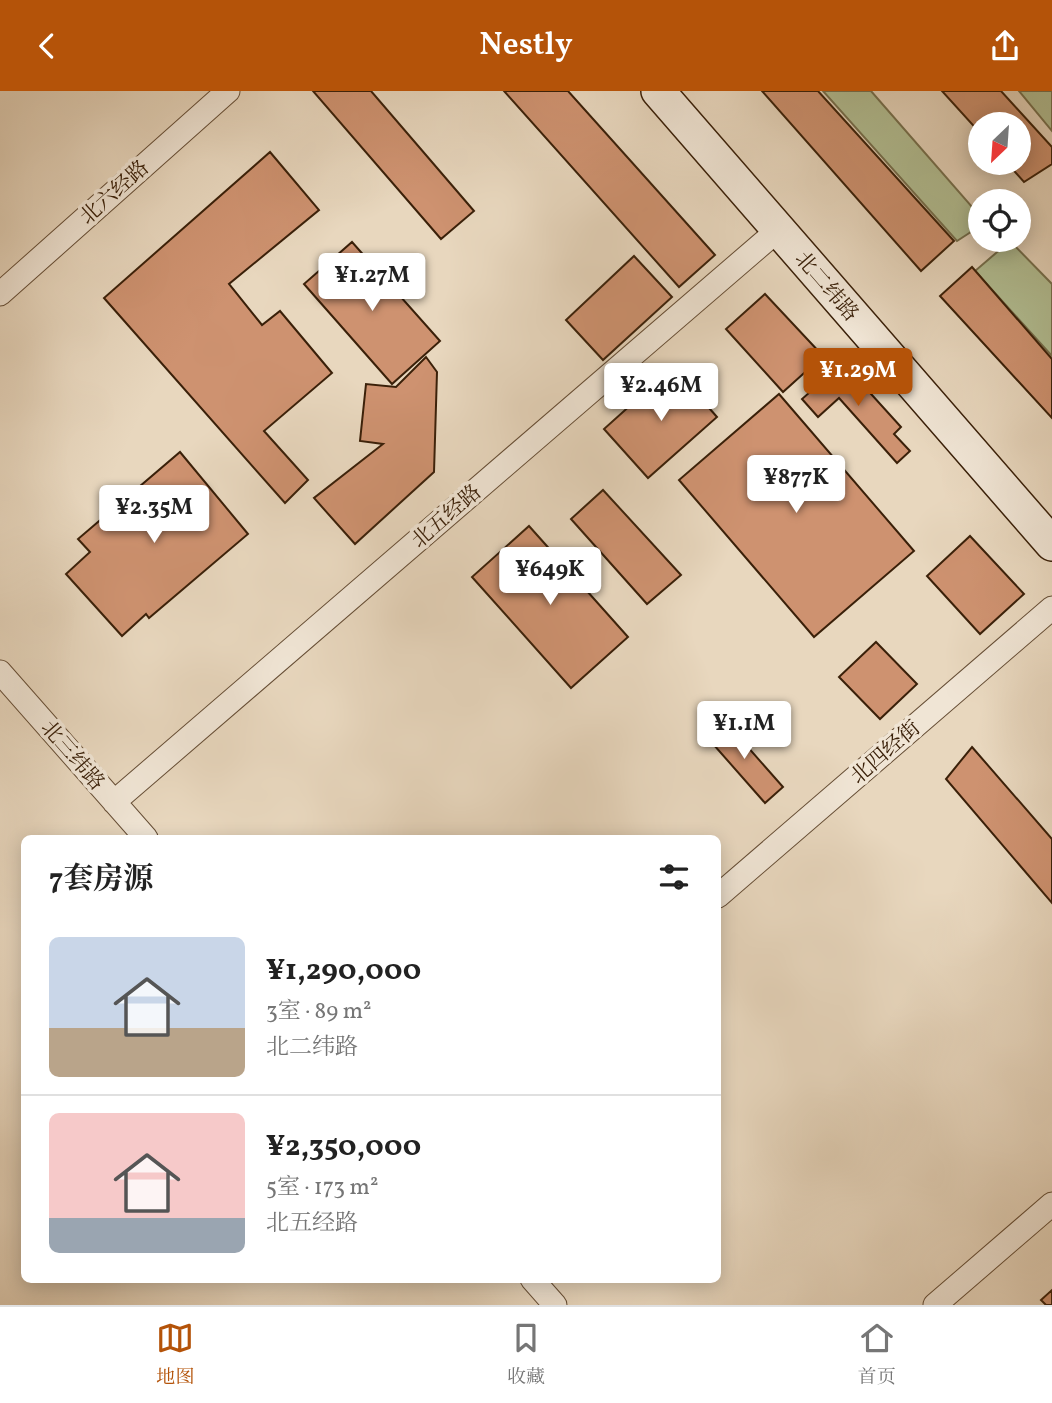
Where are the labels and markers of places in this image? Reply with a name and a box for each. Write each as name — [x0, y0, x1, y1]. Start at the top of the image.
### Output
pin: ¥1.27M — [315, 253, 429, 313]
pin: ¥1.29M — [801, 349, 915, 408]
pin: ¥2.46M — [604, 363, 718, 423]
pin: ¥877K — [747, 455, 845, 515]
pin: ¥2.35M — [97, 485, 211, 545]
pin: ¥649K — [501, 547, 599, 607]
pin: ¥1.1M — [695, 701, 793, 761]

